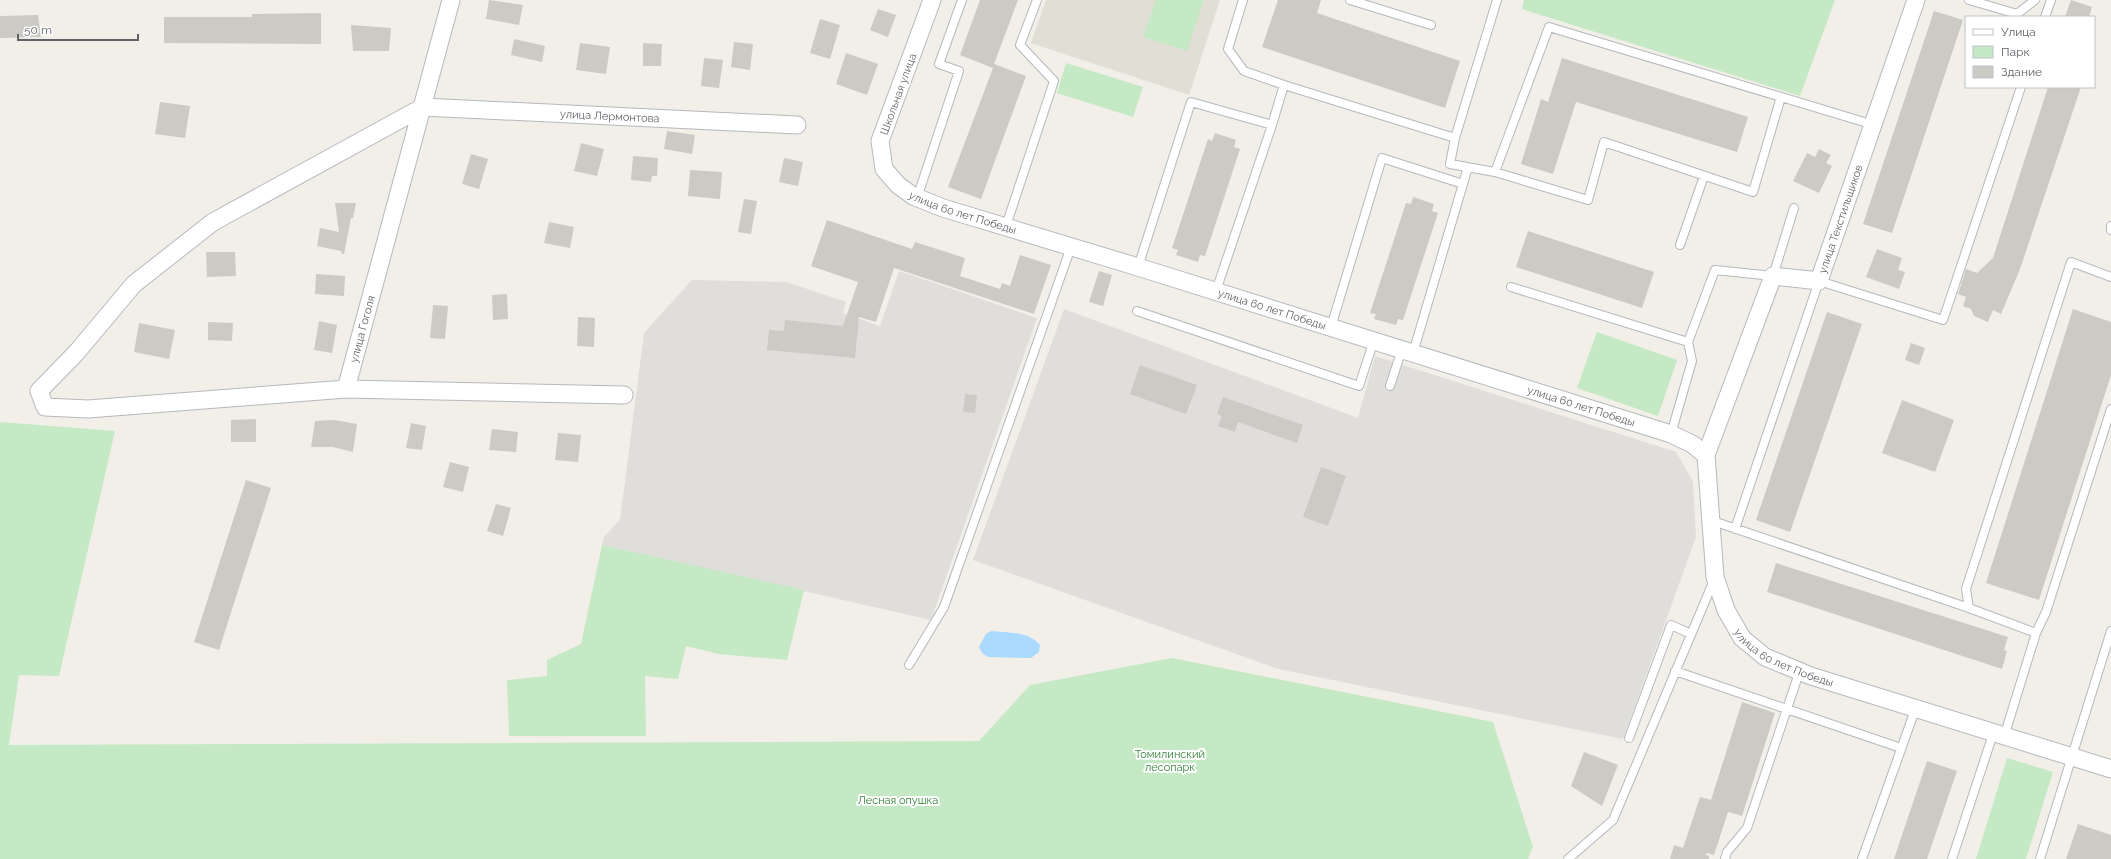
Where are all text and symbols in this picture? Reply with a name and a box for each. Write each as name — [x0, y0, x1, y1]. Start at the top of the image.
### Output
scale bar — [18, 16, 138, 42]
legend — [1965, 16, 2095, 88]
text: 50 m — [24, 23, 52, 37]
text: Улица — [2001, 25, 2036, 39]
text: Парк — [2001, 45, 2030, 59]
street label: Школьная улица — [878, 52, 919, 137]
text: Здание — [2001, 65, 2042, 79]
street label: улица Лермонтова — [560, 108, 660, 125]
street label: улица Текстильщиков — [1816, 163, 1866, 275]
street label: улица 60 лет Победы — [906, 189, 1018, 237]
street label: улица 60 лет Победы — [1216, 286, 1328, 332]
street label: улица Гоголя — [347, 294, 378, 364]
street label: улица 60 лет Победы — [1526, 383, 1637, 429]
street label: улица 60 лет Победы — [1731, 627, 1835, 690]
park label: Томилинский лесопарк — [1135, 748, 1205, 774]
park label: Лесная опушка — [858, 794, 938, 807]

